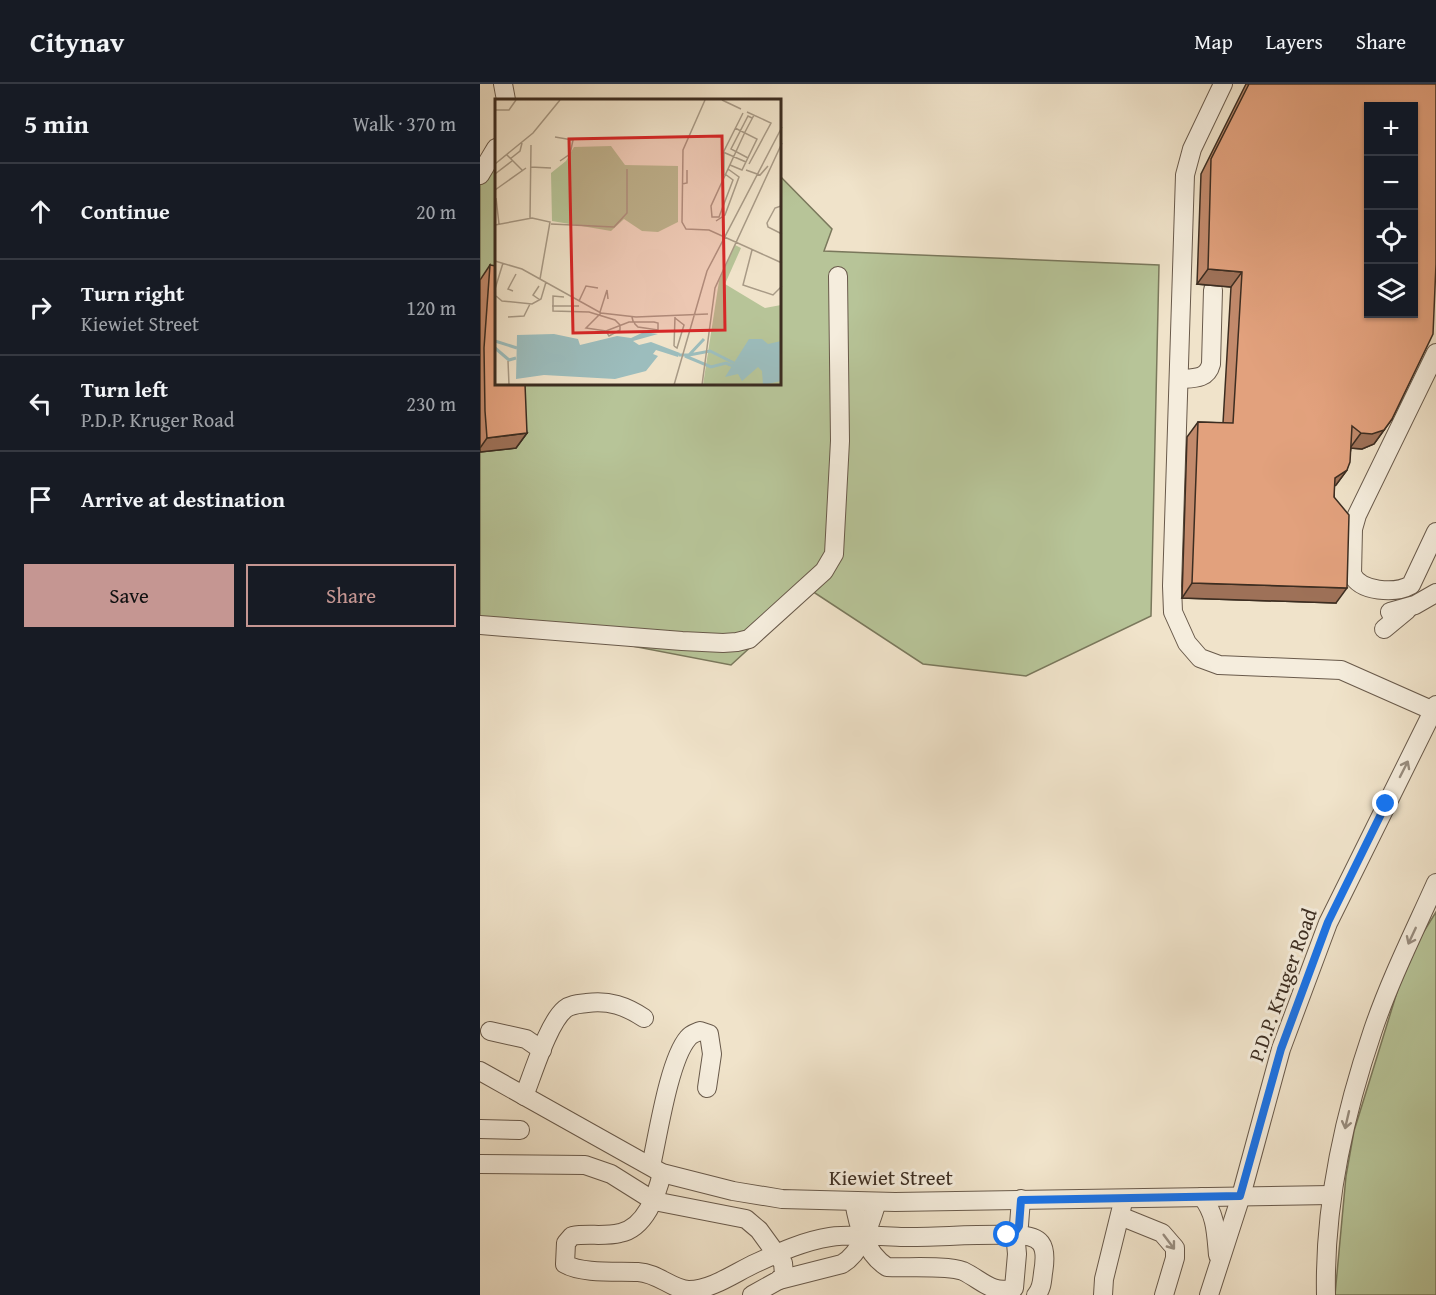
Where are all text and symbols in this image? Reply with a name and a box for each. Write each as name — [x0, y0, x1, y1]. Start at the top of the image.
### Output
text: Citynav — [30, 21, 124, 62]
text: Map — [1194, 26, 1233, 57]
text: Layers — [1266, 26, 1323, 57]
text: Share — [1356, 26, 1406, 57]
inset map — [495, 99, 782, 386]
map controls — [1364, 102, 1418, 318]
button: + — [1364, 102, 1418, 156]
text: 5 min — [24, 104, 89, 143]
text: Walk · 370 m — [353, 109, 456, 138]
button: − — [1364, 156, 1418, 210]
icon: ahead — [24, 195, 57, 228]
text: Continue — [81, 195, 170, 227]
text: 20 m — [416, 197, 456, 226]
button: locate — [1364, 210, 1418, 264]
button: layers — [1364, 264, 1418, 318]
text: Turn right — [81, 277, 184, 309]
icon: right — [24, 291, 57, 324]
text: 120 m — [406, 293, 456, 322]
text: Kiewiet Street — [81, 309, 199, 338]
text: Turn left — [81, 373, 168, 405]
icon: left — [24, 387, 57, 420]
text: 230 m — [406, 389, 456, 418]
text: P.D.P. Kruger Road — [81, 405, 234, 434]
icon: arrive — [24, 483, 57, 516]
text: Arrive at destination — [81, 483, 285, 515]
button: Save — [24, 564, 234, 627]
button: Share — [246, 564, 456, 627]
one-way arrow — [1398, 761, 1410, 778]
route end — [1372, 790, 1398, 816]
street label: P.D.P. Kruger Road — [1240, 903, 1325, 1066]
one-way arrow — [1405, 927, 1417, 945]
one-way arrow — [1341, 1110, 1353, 1129]
street label: Kiewiet Street — [829, 1162, 954, 1193]
route start — [993, 1221, 1019, 1247]
one-way arrow — [1162, 1234, 1175, 1250]

